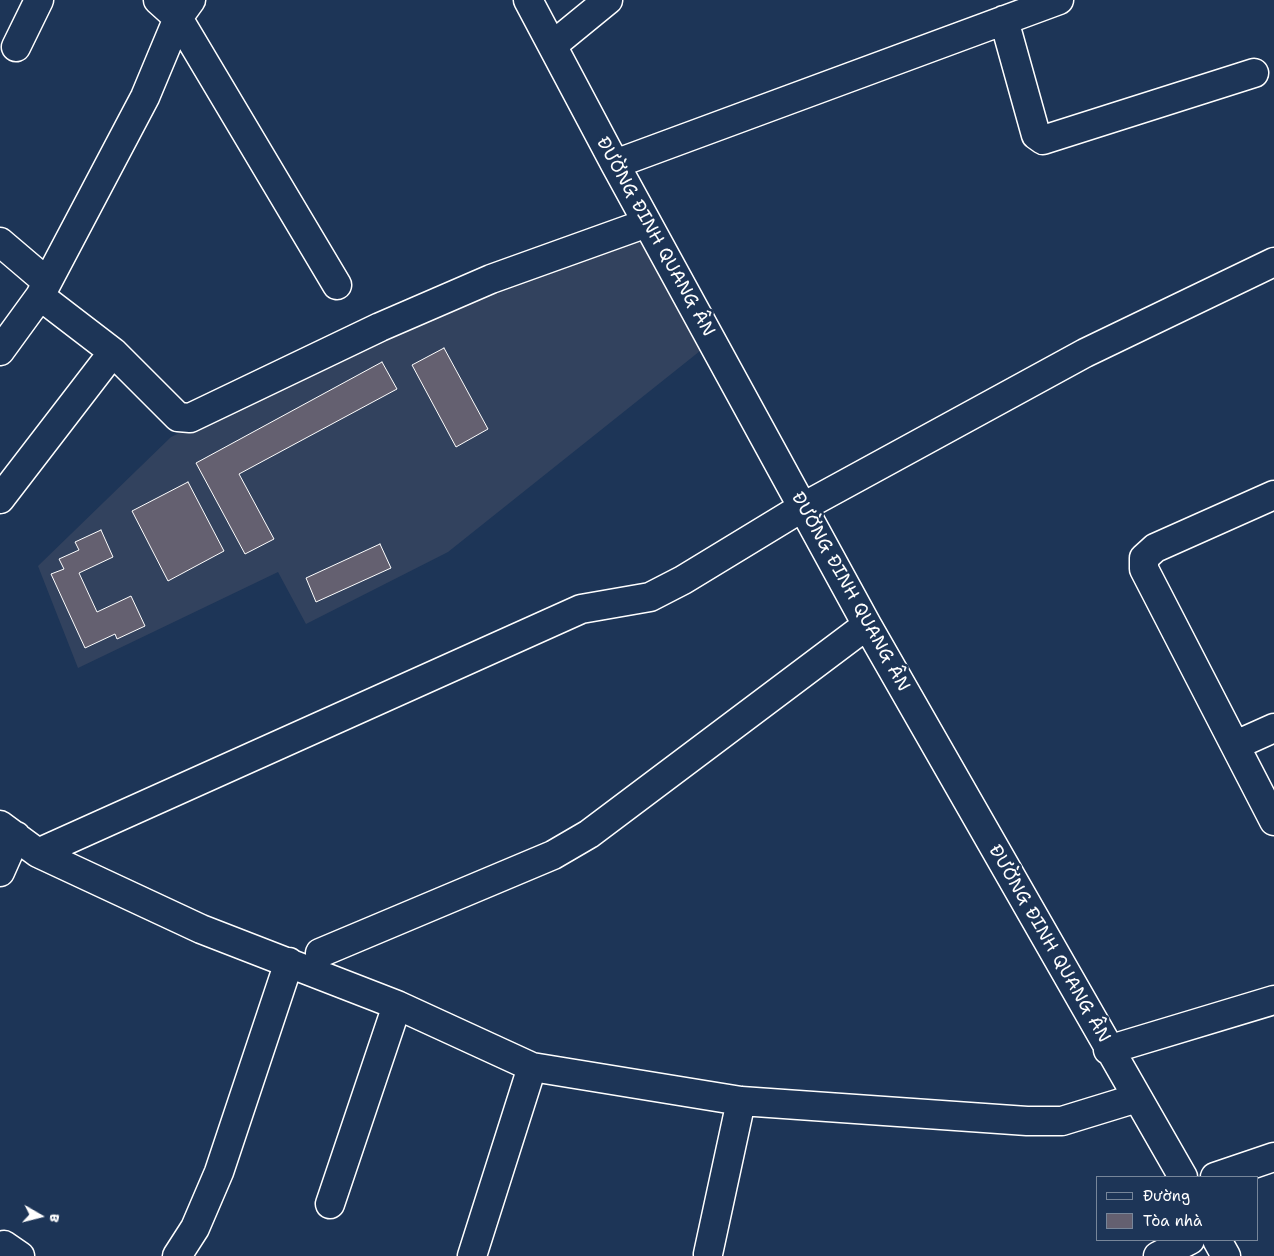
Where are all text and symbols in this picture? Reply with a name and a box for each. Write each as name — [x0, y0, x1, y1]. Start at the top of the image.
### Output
street label: ĐƯỜNG ĐINH QUANG ÂN — [591, 134, 719, 340]
street label: ĐƯỜNG ĐINH QUANG ÂN — [786, 489, 914, 695]
street label: ĐƯỜNG ĐINH QUANG ÂN — [984, 841, 1114, 1047]
legend — [1096, 1176, 1259, 1241]
text: Đường — [1143, 1186, 1190, 1206]
north arrow — [15, 1191, 65, 1241]
text: Tòa nhà — [1143, 1211, 1202, 1231]
text: B — [45, 1213, 64, 1224]

